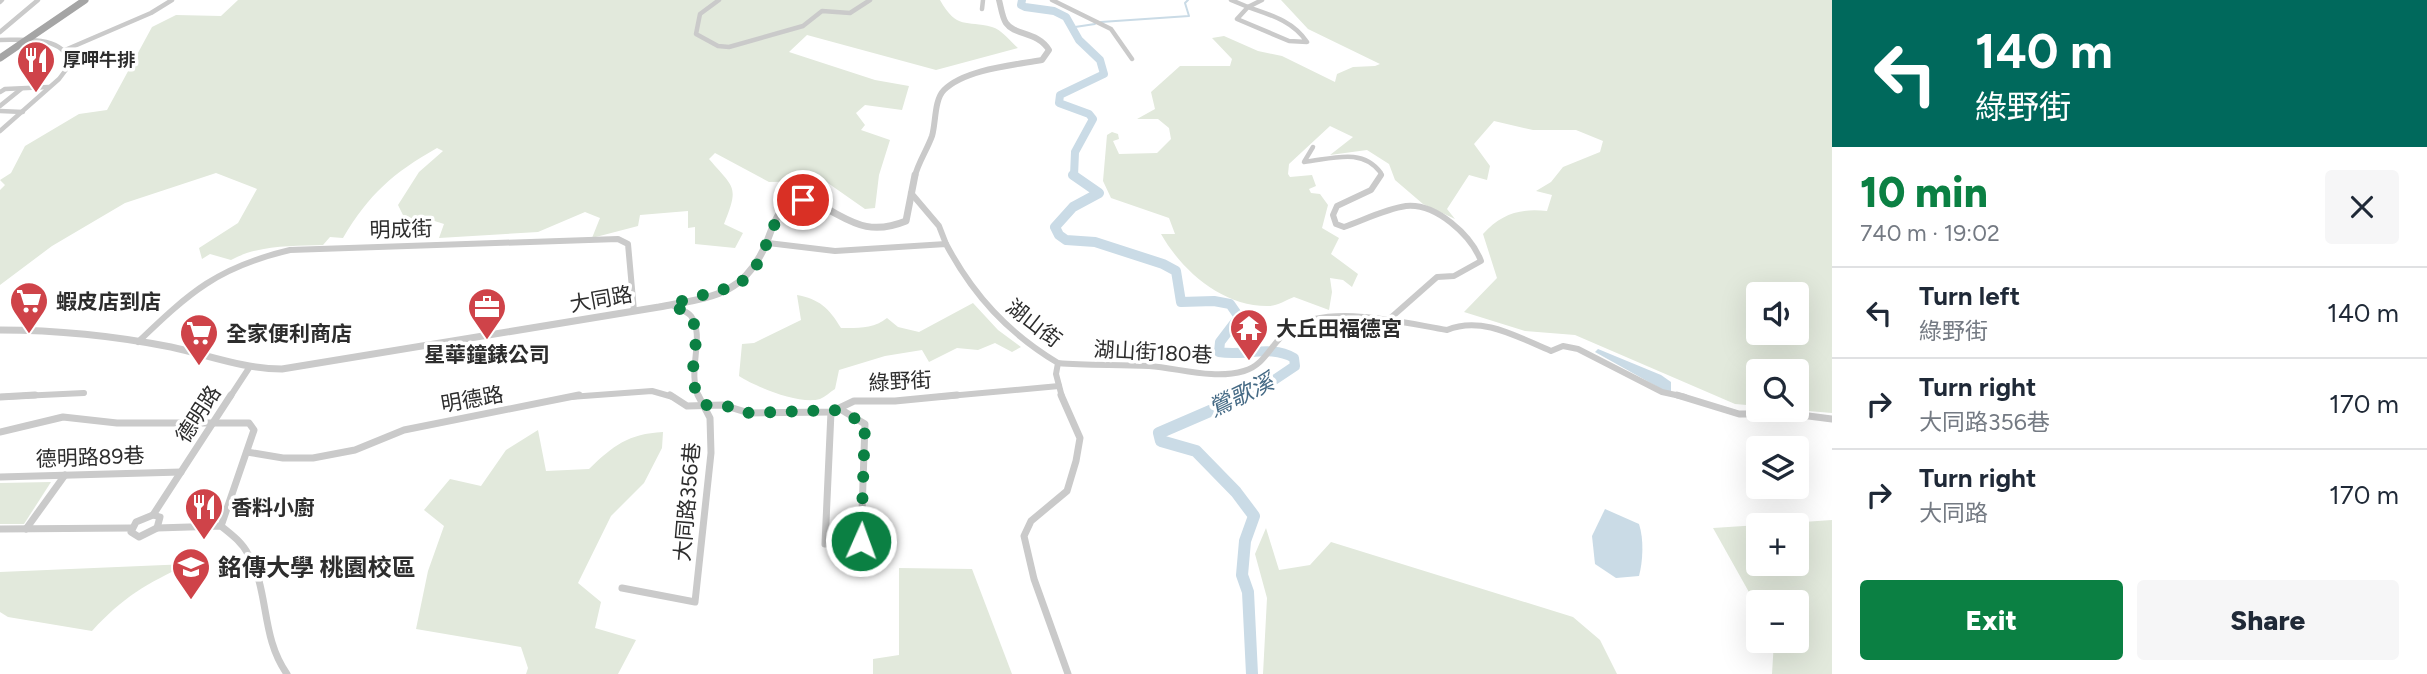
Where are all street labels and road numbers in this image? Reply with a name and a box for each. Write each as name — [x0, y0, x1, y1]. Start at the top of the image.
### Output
street label: 明成街 — [369, 215, 433, 243]
street label: 大同路 — [568, 281, 634, 317]
street label: 湖山街 — [1001, 294, 1067, 352]
street label: 湖山街180巷 — [1093, 336, 1213, 368]
street label: 綠野街 — [868, 367, 932, 395]
street label: 德明路 — [170, 381, 226, 447]
street label: 明德路 — [439, 381, 505, 417]
street label: 大同路356巷 — [669, 441, 705, 563]
street label: 德明路89巷 — [35, 443, 145, 471]

